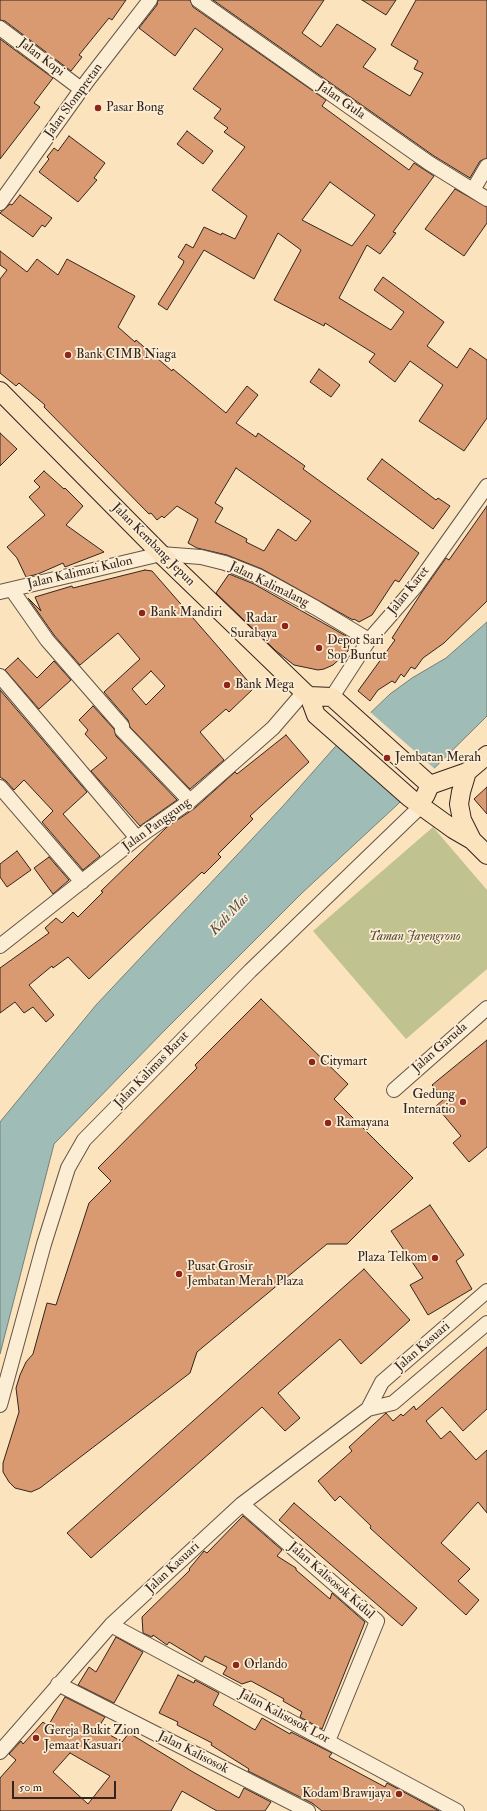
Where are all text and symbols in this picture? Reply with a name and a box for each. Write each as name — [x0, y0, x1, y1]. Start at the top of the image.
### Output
street label: Jalan Kopi — [15, 36, 67, 80]
street label: Jalan Slompretan — [42, 61, 106, 141]
street label: Jalan Gula — [314, 79, 368, 123]
place label: Pasar Bong — [106, 100, 164, 116]
marker: Pasar Bong — [93, 103, 103, 113]
place label: Bank CIMB Niaga — [76, 347, 176, 363]
marker: Bank CIMB Niaga — [63, 350, 73, 360]
street label: Jalan Kembang Jepun — [108, 500, 198, 590]
street label: Jalan Kalimati Kulon — [26, 553, 134, 593]
street label: Jalan Kalimalang — [227, 559, 311, 611]
street label: Jalan Karet — [385, 564, 433, 618]
place label: Bank Mandiri — [150, 605, 222, 621]
marker: Bank Mandiri — [137, 608, 147, 618]
place label: Radar Surabaya — [230, 611, 277, 642]
marker: Radar Surabaya — [280, 621, 290, 631]
place label: Depot Sari Sop Buntut — [327, 633, 387, 664]
marker: Depot Sari Sop Buntut — [314, 643, 324, 653]
place label: Bank Mega — [235, 677, 294, 693]
marker: Bank Mega — [222, 680, 232, 690]
place label: Jembatan Merah — [395, 750, 481, 766]
marker: Jembatan Merah — [382, 753, 392, 763]
street label: Jalan Panggung — [120, 795, 194, 855]
water label: Kali Mas — [207, 891, 253, 939]
park label: Taman Jayengrono — [369, 929, 461, 945]
street label: Jalan Garuda — [409, 1020, 471, 1076]
street label: Jalan Kalimas Barat — [111, 1028, 193, 1112]
place label: Citymart — [320, 1054, 367, 1070]
marker: Citymart — [307, 1057, 317, 1067]
place label: Gedung Internatio — [403, 1087, 455, 1118]
marker: Gedung Internatio — [458, 1097, 468, 1107]
place label: Ramayana — [336, 1115, 389, 1131]
marker: Ramayana — [323, 1118, 333, 1128]
place label: Plaza Telkom — [357, 1250, 427, 1266]
marker: Plaza Telkom — [430, 1253, 440, 1263]
place label: Pusat Grosir Jembatan Merah Plaza — [187, 1259, 304, 1290]
marker: Pusat Grosir Jembatan Merah Plaza — [174, 1269, 184, 1279]
street label: Jalan Kasuari — [392, 1319, 454, 1375]
street label: Jalan Kasuari — [143, 1539, 203, 1597]
street label: Jalan Kalisosok Kidul — [285, 1539, 377, 1623]
place label: Orlando — [244, 1657, 287, 1673]
marker: Orlando — [231, 1660, 241, 1670]
street label: Jalan Kalisosok Lor — [236, 1687, 332, 1747]
place label: Gereja Bukit Zion Jemaat Kasuari — [44, 1723, 140, 1754]
street label: Jalan Kalisosok — [155, 1729, 231, 1777]
marker: Gereja Bukit Zion Jemaat Kasuari — [31, 1733, 41, 1743]
scale bar — [14, 1773, 118, 1799]
text: 50 m — [19, 1780, 42, 1795]
place label: Kodam Brawijaya — [302, 1786, 391, 1802]
marker: Kodam Brawijaya — [394, 1789, 404, 1799]

